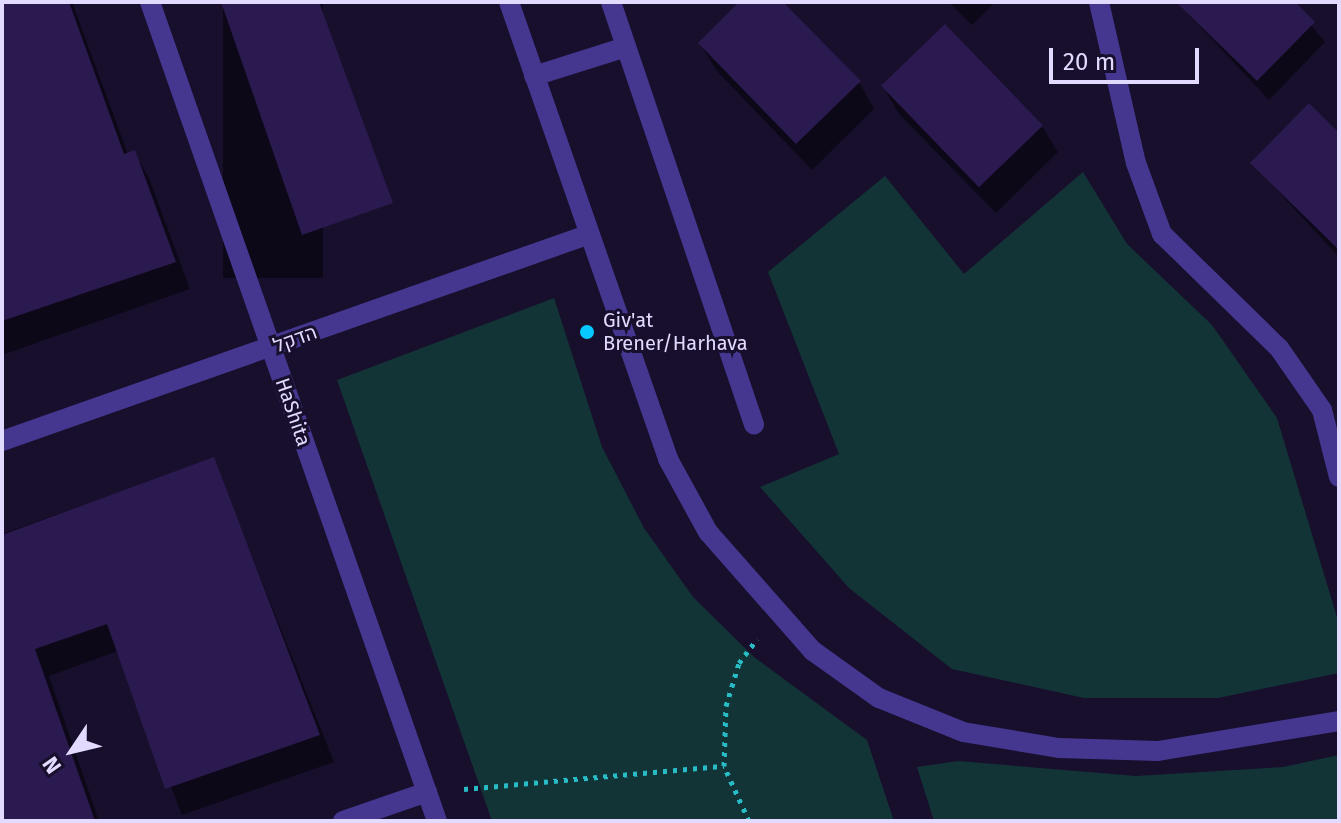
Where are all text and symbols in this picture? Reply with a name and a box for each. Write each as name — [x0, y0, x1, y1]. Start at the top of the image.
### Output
scale bar — [1053, 32, 1203, 82]
text: 20 m — [1063, 48, 1115, 76]
place label: Giv'at Brener/Harhava — [603, 308, 748, 355]
street label: הדקל — [270, 320, 320, 358]
marker: Giv'at Brener/Harhava — [578, 323, 596, 341]
street label: HaShita — [270, 375, 316, 449]
north arrow — [32, 711, 112, 791]
text: N — [37, 751, 67, 779]

